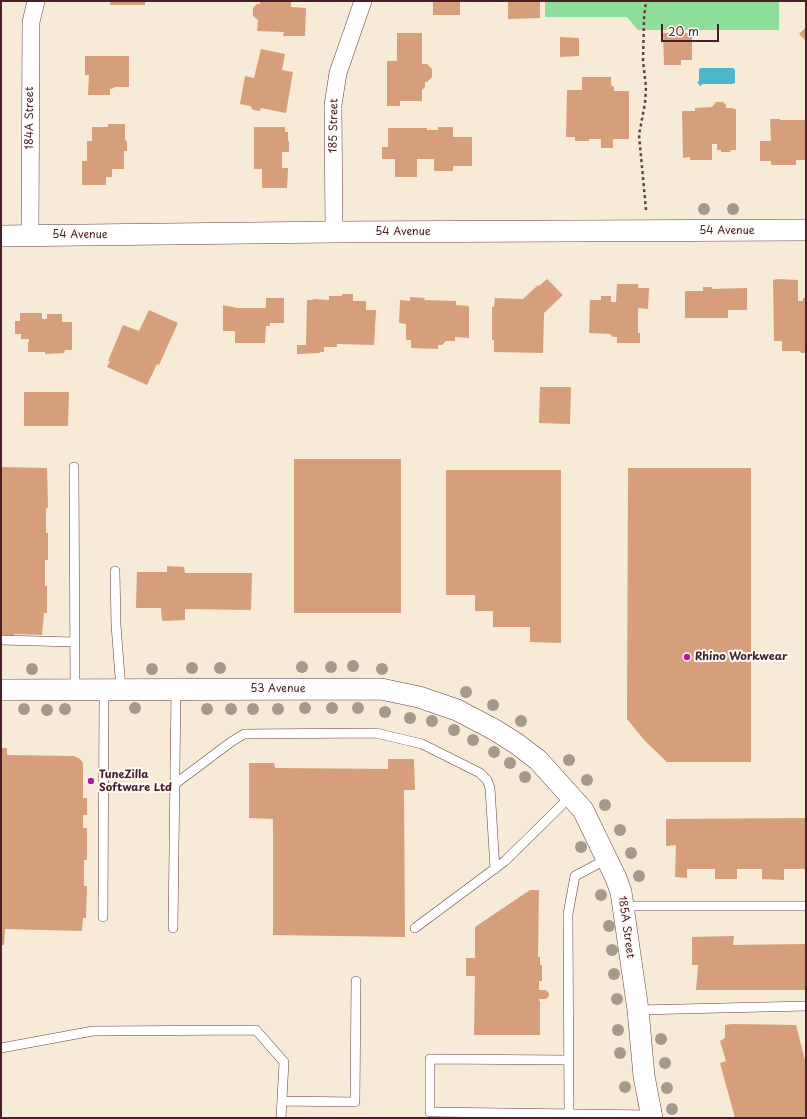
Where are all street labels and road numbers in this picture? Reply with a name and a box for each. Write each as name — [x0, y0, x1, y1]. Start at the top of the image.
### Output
street label: 184A Street — [23, 87, 37, 149]
street label: 185 Street — [327, 98, 341, 154]
street label: 54 Avenue — [699, 224, 755, 238]
street label: 54 Avenue — [375, 225, 431, 239]
street label: 54 Avenue — [52, 228, 108, 242]
street label: 53 Avenue — [250, 682, 306, 696]
street label: 185A Street — [615, 895, 637, 959]

